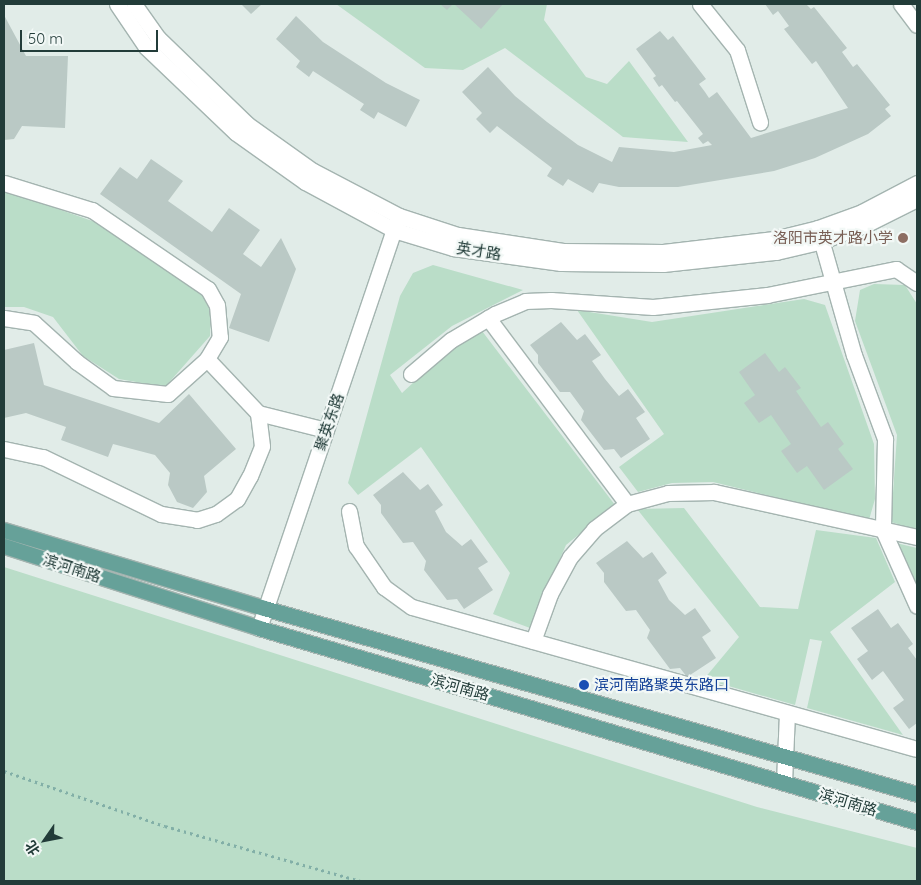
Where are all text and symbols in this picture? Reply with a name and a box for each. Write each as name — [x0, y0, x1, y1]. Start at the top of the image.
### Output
scale bar — [22, 20, 160, 52]
text: 50 m — [28, 29, 63, 48]
place label: 洛阳市英才路小学 — [773, 229, 893, 247]
marker: 洛阳市英才路小学 — [897, 232, 909, 244]
street label: 英才路 — [455, 239, 503, 263]
street label: 聚英东路 — [311, 391, 347, 453]
street label: 滨河南路 — [41, 550, 103, 586]
street label: 滨河南路 — [429, 670, 491, 704]
place label: 滨河南路聚英东路口 — [594, 676, 729, 694]
marker: 滨河南路聚英东路口 — [578, 679, 590, 691]
street label: 滨河南路 — [817, 785, 879, 819]
north arrow — [20, 815, 70, 865]
text: 北 — [21, 837, 44, 859]

